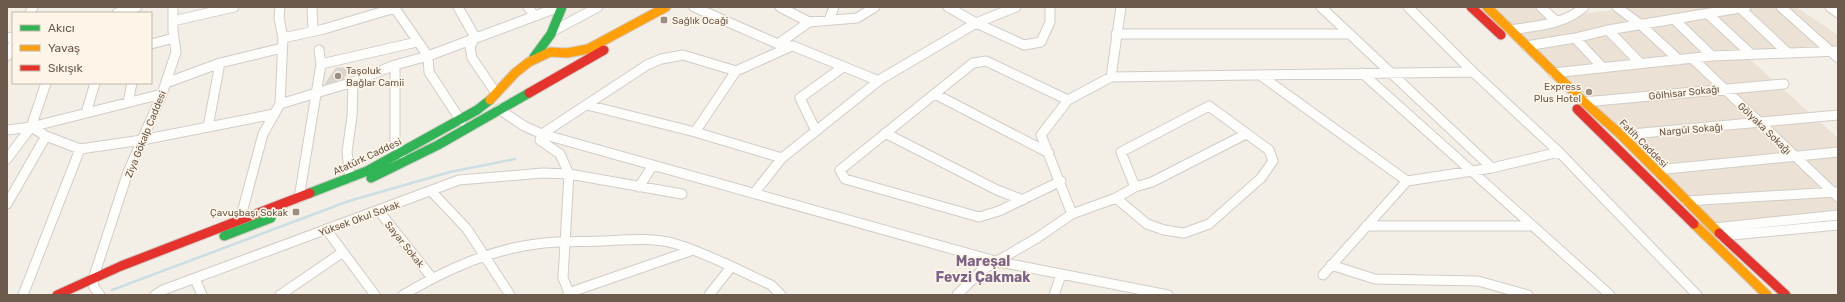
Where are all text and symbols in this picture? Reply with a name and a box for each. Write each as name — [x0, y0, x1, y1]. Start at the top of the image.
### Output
legend — [12, 12, 152, 84]
marker: Sağlık Ocaği — [659, 15, 669, 25]
place label: Sağlık Ocaği — [672, 15, 728, 27]
text: Akıcı — [48, 21, 75, 35]
text: Yavaş — [48, 41, 80, 55]
text: Sıkışık — [48, 61, 83, 75]
place label: Taşoluk Bağlar Camii — [346, 65, 404, 89]
marker: Taşoluk Bağlar Camii — [333, 71, 343, 81]
place label: Express Plus Hotel — [1534, 81, 1581, 105]
street label: Gölhisar Sokağı — [1648, 83, 1720, 103]
marker: Express Plus Hotel — [1584, 87, 1594, 97]
street label: Ziya Gökalp Caddesi — [123, 89, 169, 180]
street label: Gölyaka Sokağı — [1735, 100, 1794, 157]
street label: Fatih Caddesi — [1617, 117, 1670, 170]
street label: Nargül Sokağı — [1659, 121, 1723, 139]
street label: Atatürk Caddesi — [331, 136, 404, 178]
street label: Yüksek Okul Sokak — [317, 198, 402, 239]
place label: Çavuşbaşı Sokak — [210, 207, 289, 219]
marker: Çavuşbaşı Sokak — [291, 207, 301, 217]
street label: Sayar Sokak — [382, 219, 427, 271]
district label: Mareşal Fevzi Çakmak — [935, 253, 1031, 286]

